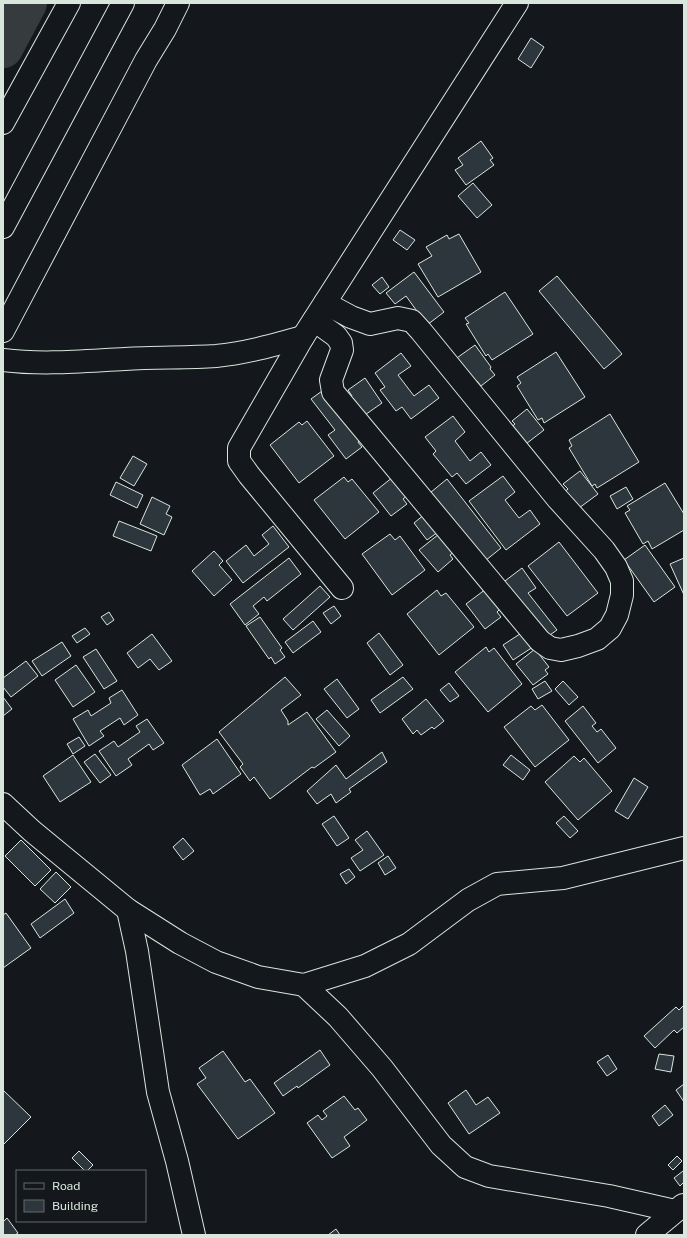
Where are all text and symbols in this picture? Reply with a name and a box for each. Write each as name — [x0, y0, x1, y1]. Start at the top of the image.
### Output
legend — [16, 1170, 146, 1222]
text: Road — [52, 1179, 80, 1193]
text: Building — [52, 1199, 98, 1213]

